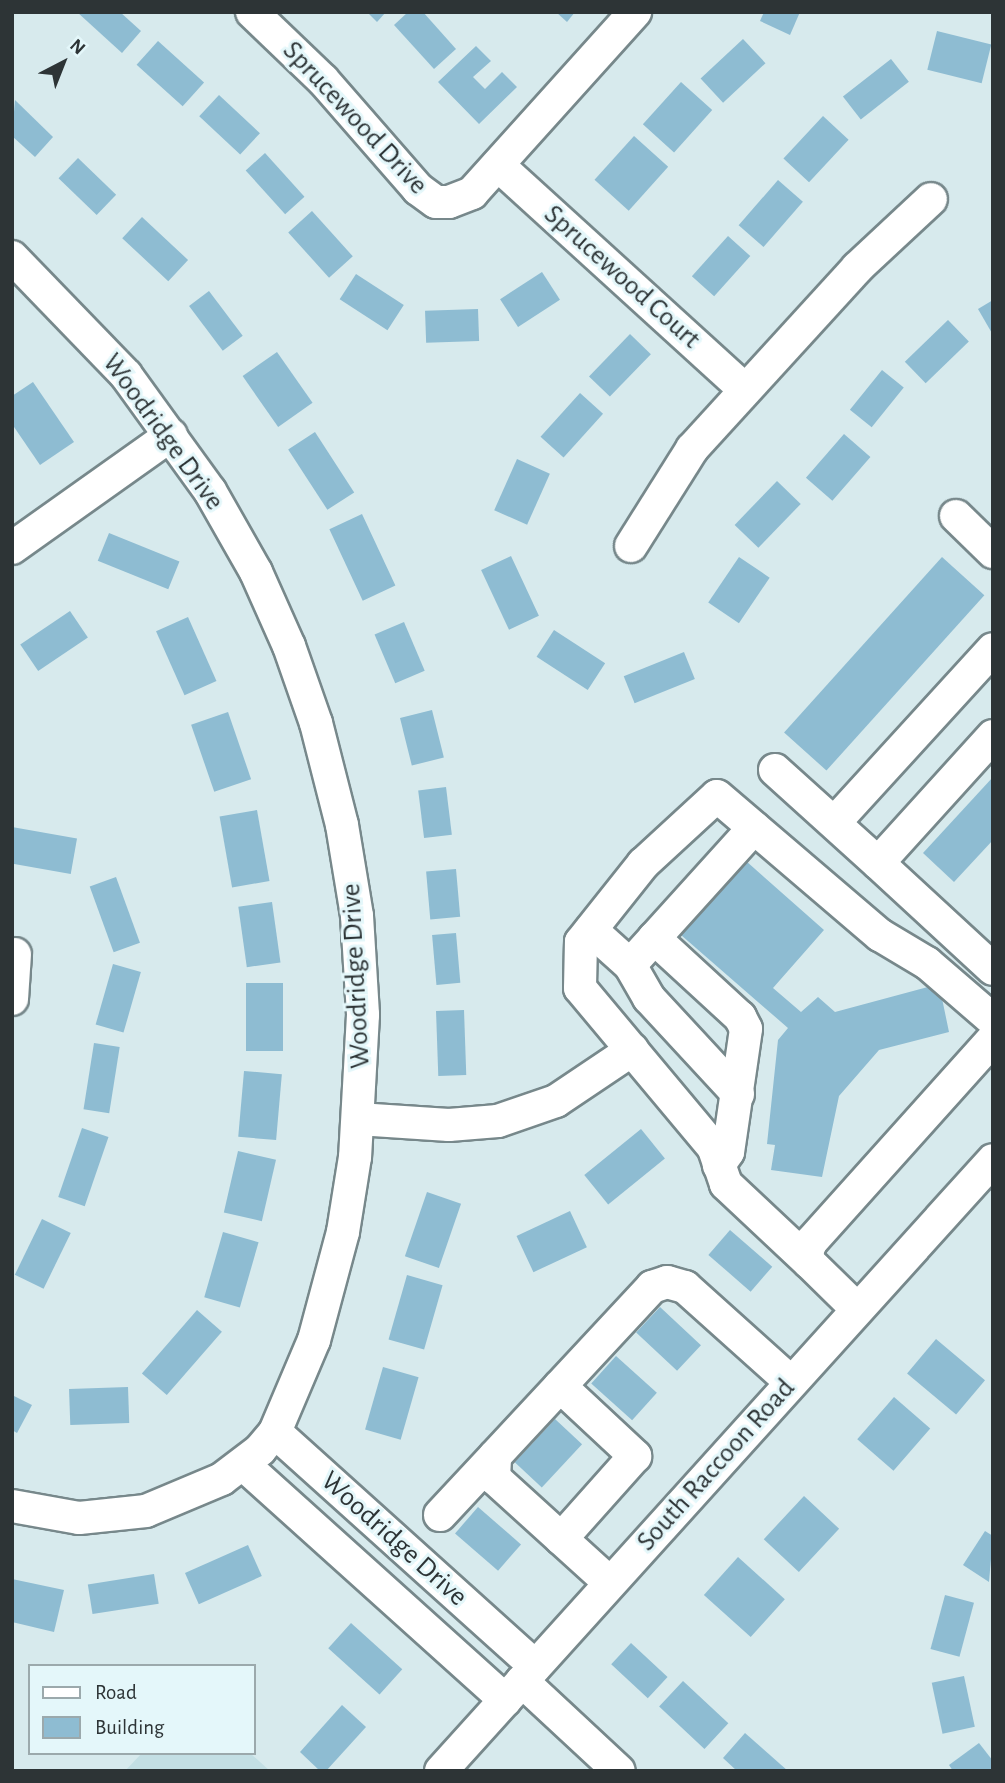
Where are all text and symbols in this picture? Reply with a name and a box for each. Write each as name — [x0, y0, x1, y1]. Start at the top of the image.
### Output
north arrow — [28, 28, 98, 98]
street label: Sprucewood Drive — [275, 34, 435, 202]
text: N — [66, 36, 89, 59]
street label: Sprucewood Court — [537, 198, 707, 356]
street label: Woodridge Drive — [95, 347, 231, 517]
street label: Woodridge Drive — [334, 882, 378, 1070]
street label: South Raccoon Road — [630, 1372, 802, 1558]
street label: Woodridge Drive — [314, 1464, 474, 1614]
legend — [28, 1664, 256, 1755]
text: Road — [95, 1682, 137, 1703]
text: Building — [95, 1717, 164, 1738]

